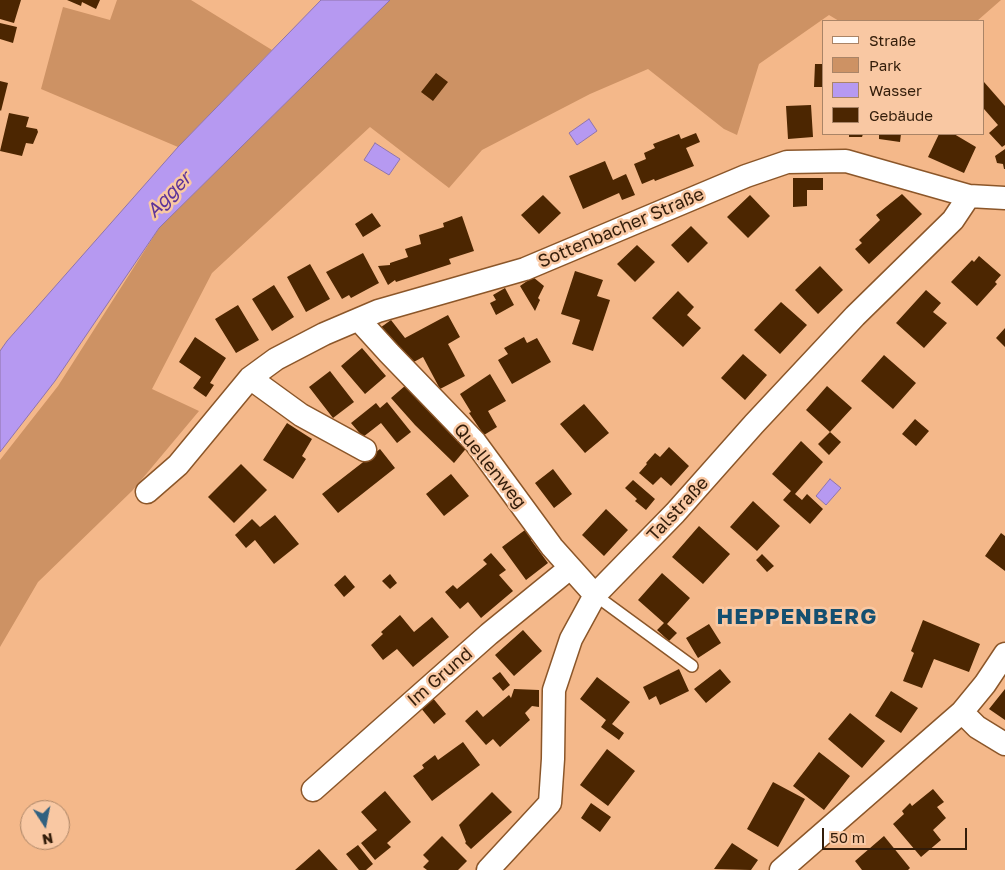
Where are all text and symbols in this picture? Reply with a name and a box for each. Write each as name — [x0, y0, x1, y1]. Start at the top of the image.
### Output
legend — [822, 20, 985, 135]
text: Straße — [869, 31, 916, 49]
text: Park — [869, 56, 901, 74]
text: Wasser — [869, 81, 922, 99]
text: Gebäude — [869, 106, 933, 124]
water label: Agger — [142, 168, 196, 222]
street label: Sottenbacher Straße — [535, 183, 707, 273]
street label: Quellenweg — [449, 419, 531, 513]
street label: Talstraße — [643, 472, 713, 546]
district label: HEPPENBERG — [715, 604, 879, 630]
street label: Im Grund — [403, 643, 477, 711]
north arrow — [20, 800, 70, 850]
scale bar — [825, 818, 970, 850]
text: 50 m — [830, 828, 865, 846]
text: N — [41, 830, 55, 849]

